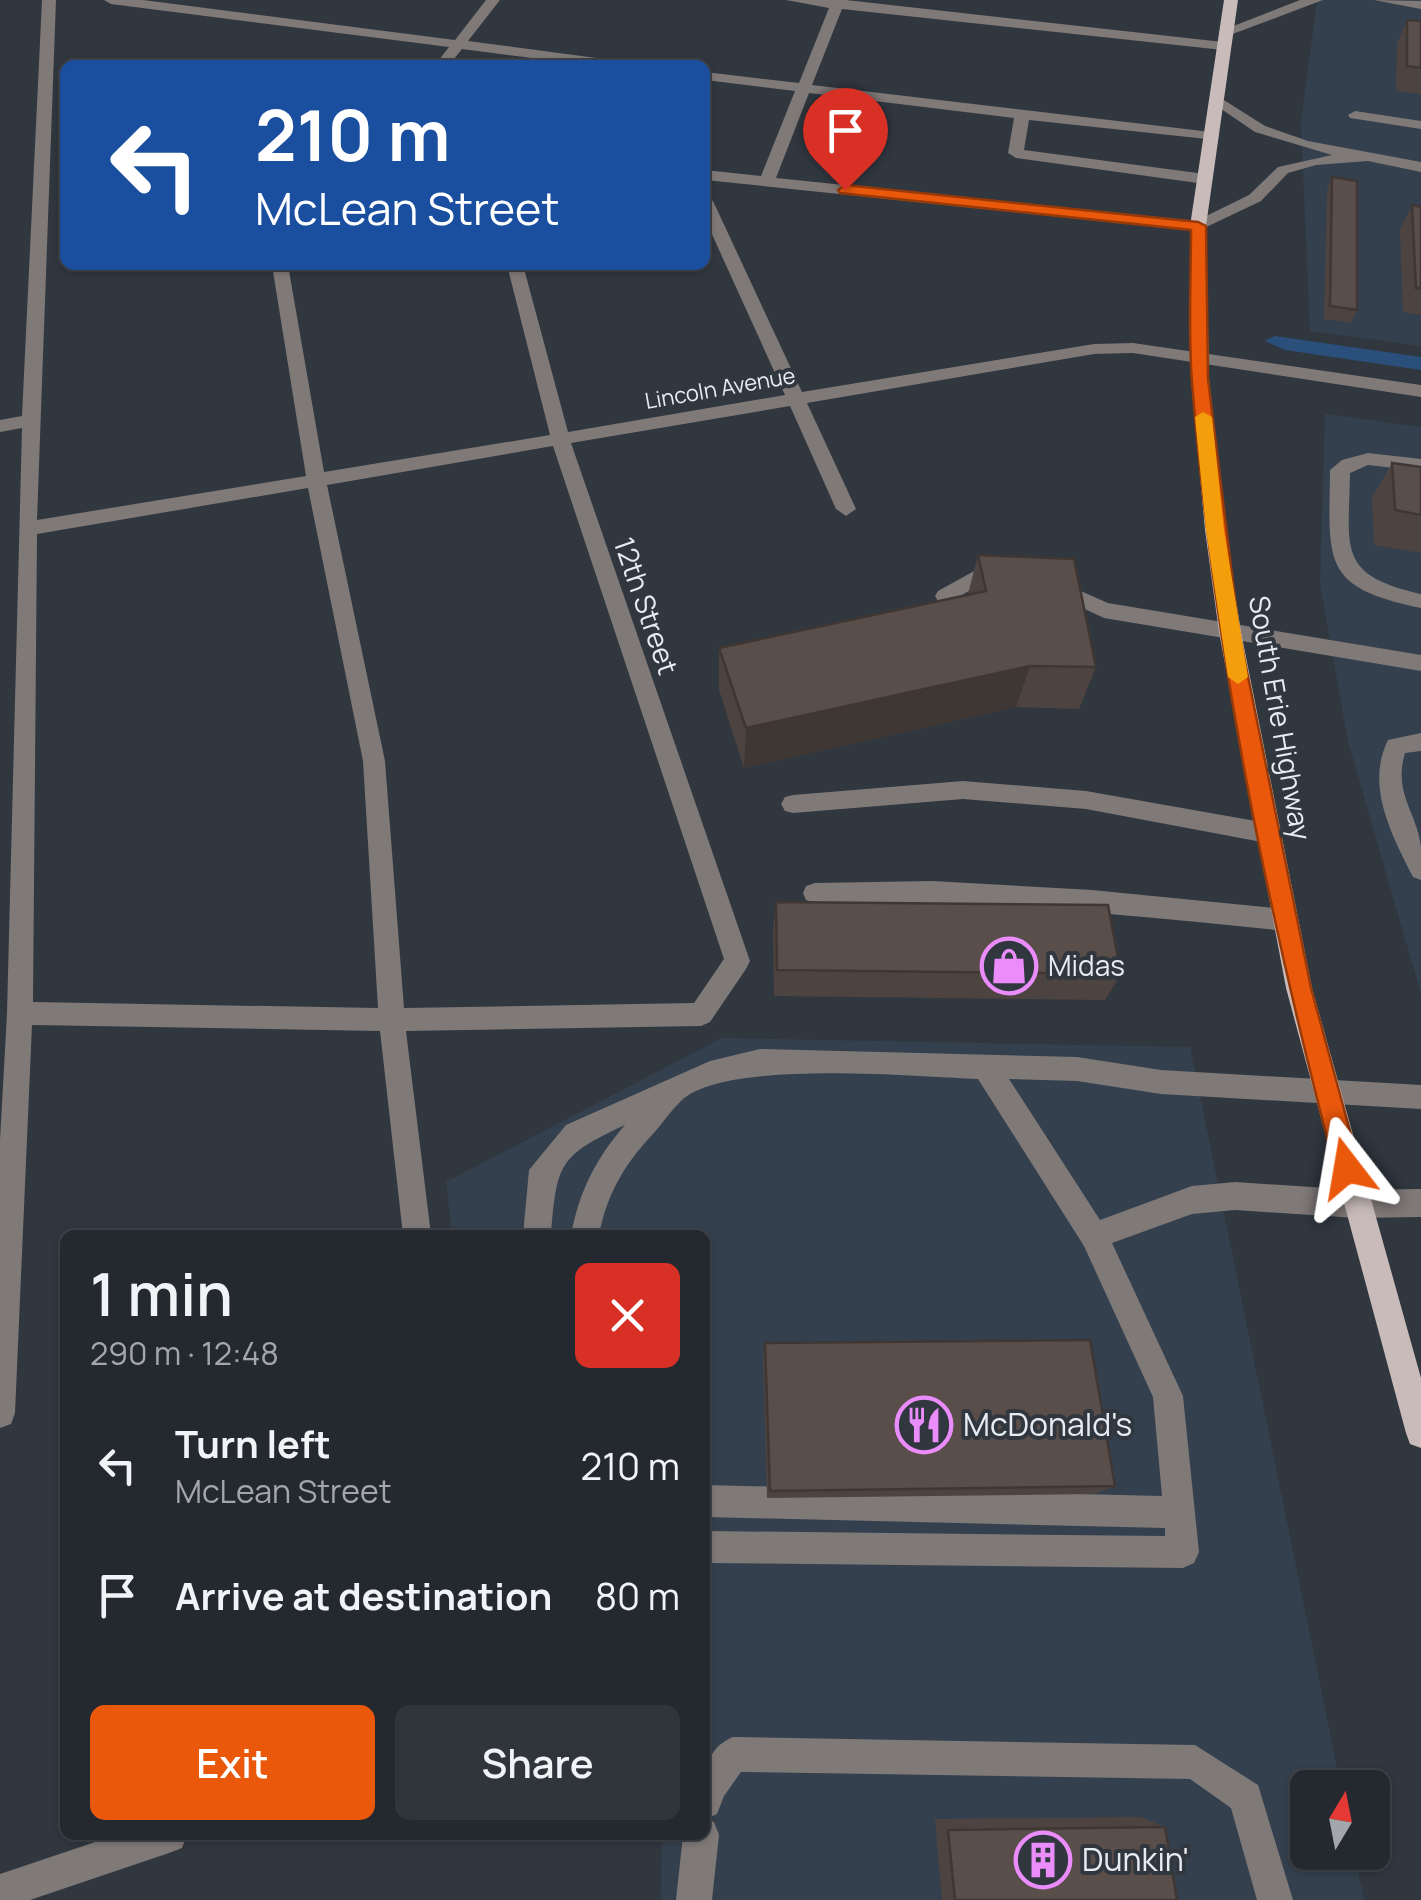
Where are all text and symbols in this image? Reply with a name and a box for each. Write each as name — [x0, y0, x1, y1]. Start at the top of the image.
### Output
text: 210 m — [255, 86, 450, 182]
pin — [803, 88, 888, 191]
icon: left — [90, 100, 220, 230]
icon: arrive — [818, 103, 873, 158]
text: McLean Street — [255, 177, 559, 239]
street label: Lincoln Avenue — [642, 360, 798, 416]
street label: 12th Street — [606, 532, 688, 679]
street label: South Erie Highway — [1241, 593, 1321, 843]
shop icon: Midas — [979, 936, 1039, 996]
place label: Midas — [1048, 946, 1125, 984]
position arrow — [1295, 1116, 1399, 1220]
text: 1 min — [90, 1252, 233, 1334]
button: close — [575, 1263, 680, 1368]
text: 290 m · 12:48 — [90, 1331, 279, 1375]
restaurant icon: McDonald's — [894, 1395, 954, 1455]
place label: McDonald's — [963, 1402, 1132, 1446]
text: Turn left — [175, 1417, 331, 1469]
icon: left — [90, 1438, 145, 1493]
text: 210 m — [581, 1439, 680, 1491]
text: McLean Street — [175, 1469, 392, 1513]
icon: arrive — [90, 1568, 145, 1623]
text: Arrive at destination — [175, 1569, 552, 1621]
text: 80 m — [595, 1569, 680, 1621]
button: Exit — [90, 1705, 375, 1820]
button: Share — [395, 1705, 680, 1820]
north arrow — [1290, 1770, 1390, 1870]
map controls — [1290, 1770, 1390, 1870]
building icon: Dunkin' — [1013, 1830, 1073, 1890]
place label: Dunkin' — [1082, 1837, 1189, 1881]

